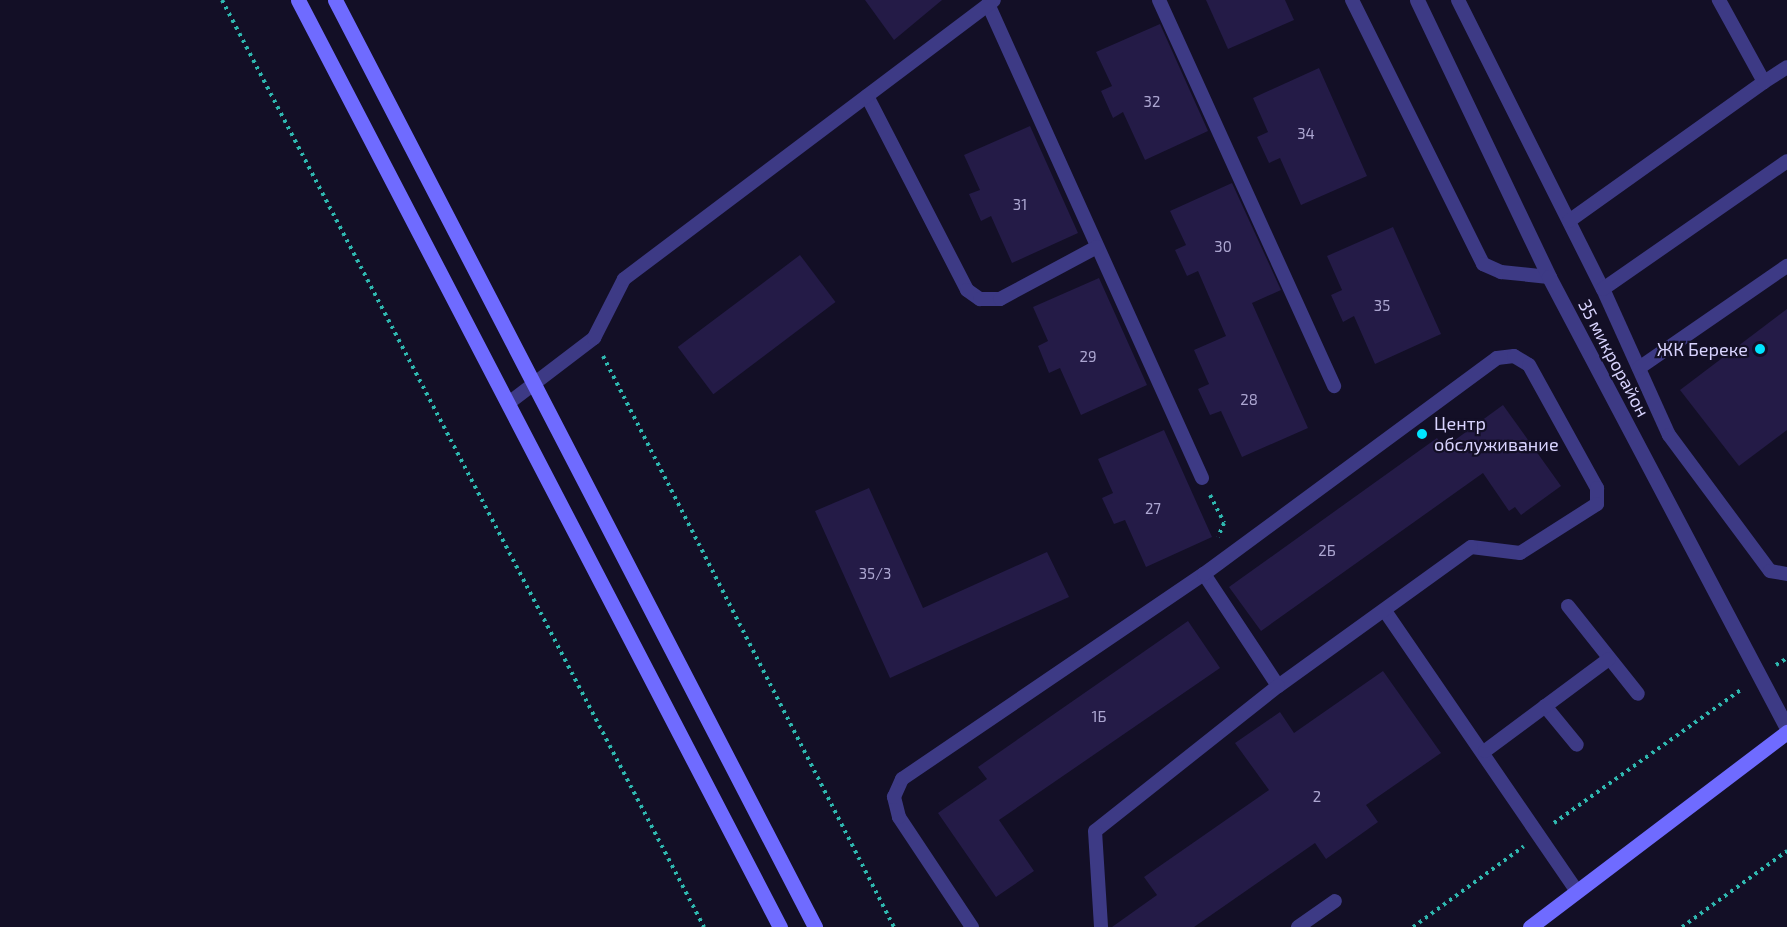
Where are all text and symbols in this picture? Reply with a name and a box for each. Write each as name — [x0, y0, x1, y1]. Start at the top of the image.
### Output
house number: 32 — [1144, 93, 1160, 111]
house number: 34 — [1297, 125, 1315, 143]
house number: 31 — [1013, 196, 1027, 214]
house number: 30 — [1214, 238, 1232, 256]
street label: 35 микрорайон — [1574, 296, 1654, 420]
house number: 35 — [1374, 297, 1390, 315]
place label: ЖК Береке — [1657, 338, 1748, 360]
marker: ЖК Береке — [1753, 342, 1767, 356]
house number: 29 — [1079, 348, 1097, 366]
house number: 28 — [1240, 391, 1258, 409]
place label: Центр обслуживание — [1434, 413, 1559, 456]
marker: Центр обслуживание — [1415, 427, 1429, 441]
house number: 27 — [1145, 500, 1161, 518]
house number: 2Б — [1318, 542, 1336, 560]
house number: 35/3 — [859, 565, 891, 583]
house number: 1Б — [1092, 708, 1106, 726]
house number: 2 — [1313, 788, 1321, 806]

